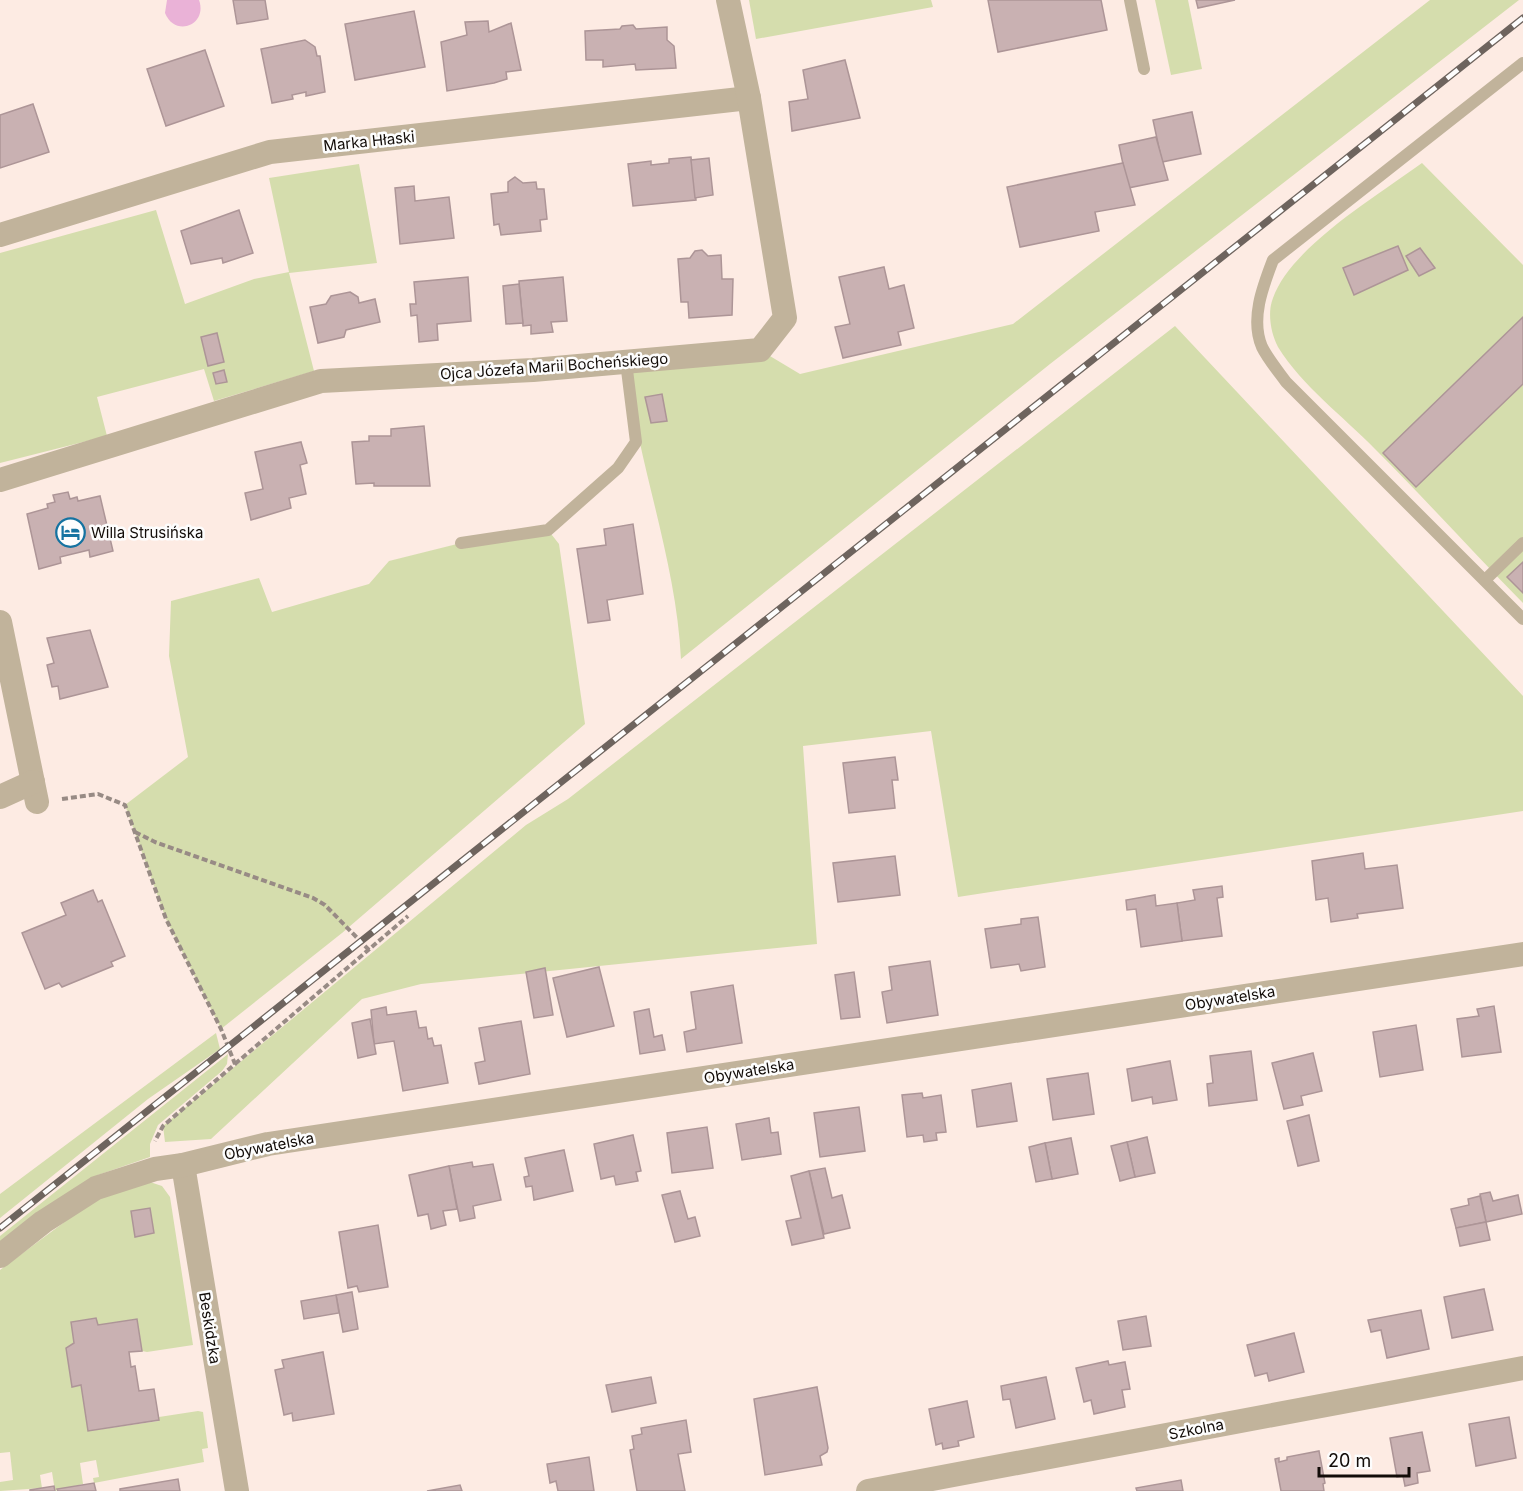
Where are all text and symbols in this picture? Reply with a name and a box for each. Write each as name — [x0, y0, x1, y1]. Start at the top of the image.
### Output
street label: Marka Hłaski — [322, 127, 416, 155]
street label: Ojca Józefa Marii Bocheńskiego — [439, 349, 669, 383]
hotel icon: Willa Strusińska — [54, 516, 86, 548]
place label: Willa Strusińska — [91, 523, 203, 542]
street label: Obywatelska — [1183, 981, 1277, 1015]
street label: Obywatelska — [702, 1054, 796, 1088]
street label: Obywatelska — [222, 1128, 316, 1164]
street label: Beskidzka — [195, 1291, 225, 1365]
street label: Szkolna — [1167, 1414, 1225, 1444]
scale bar — [1319, 1440, 1409, 1478]
text: 20 m — [1328, 1450, 1371, 1471]

